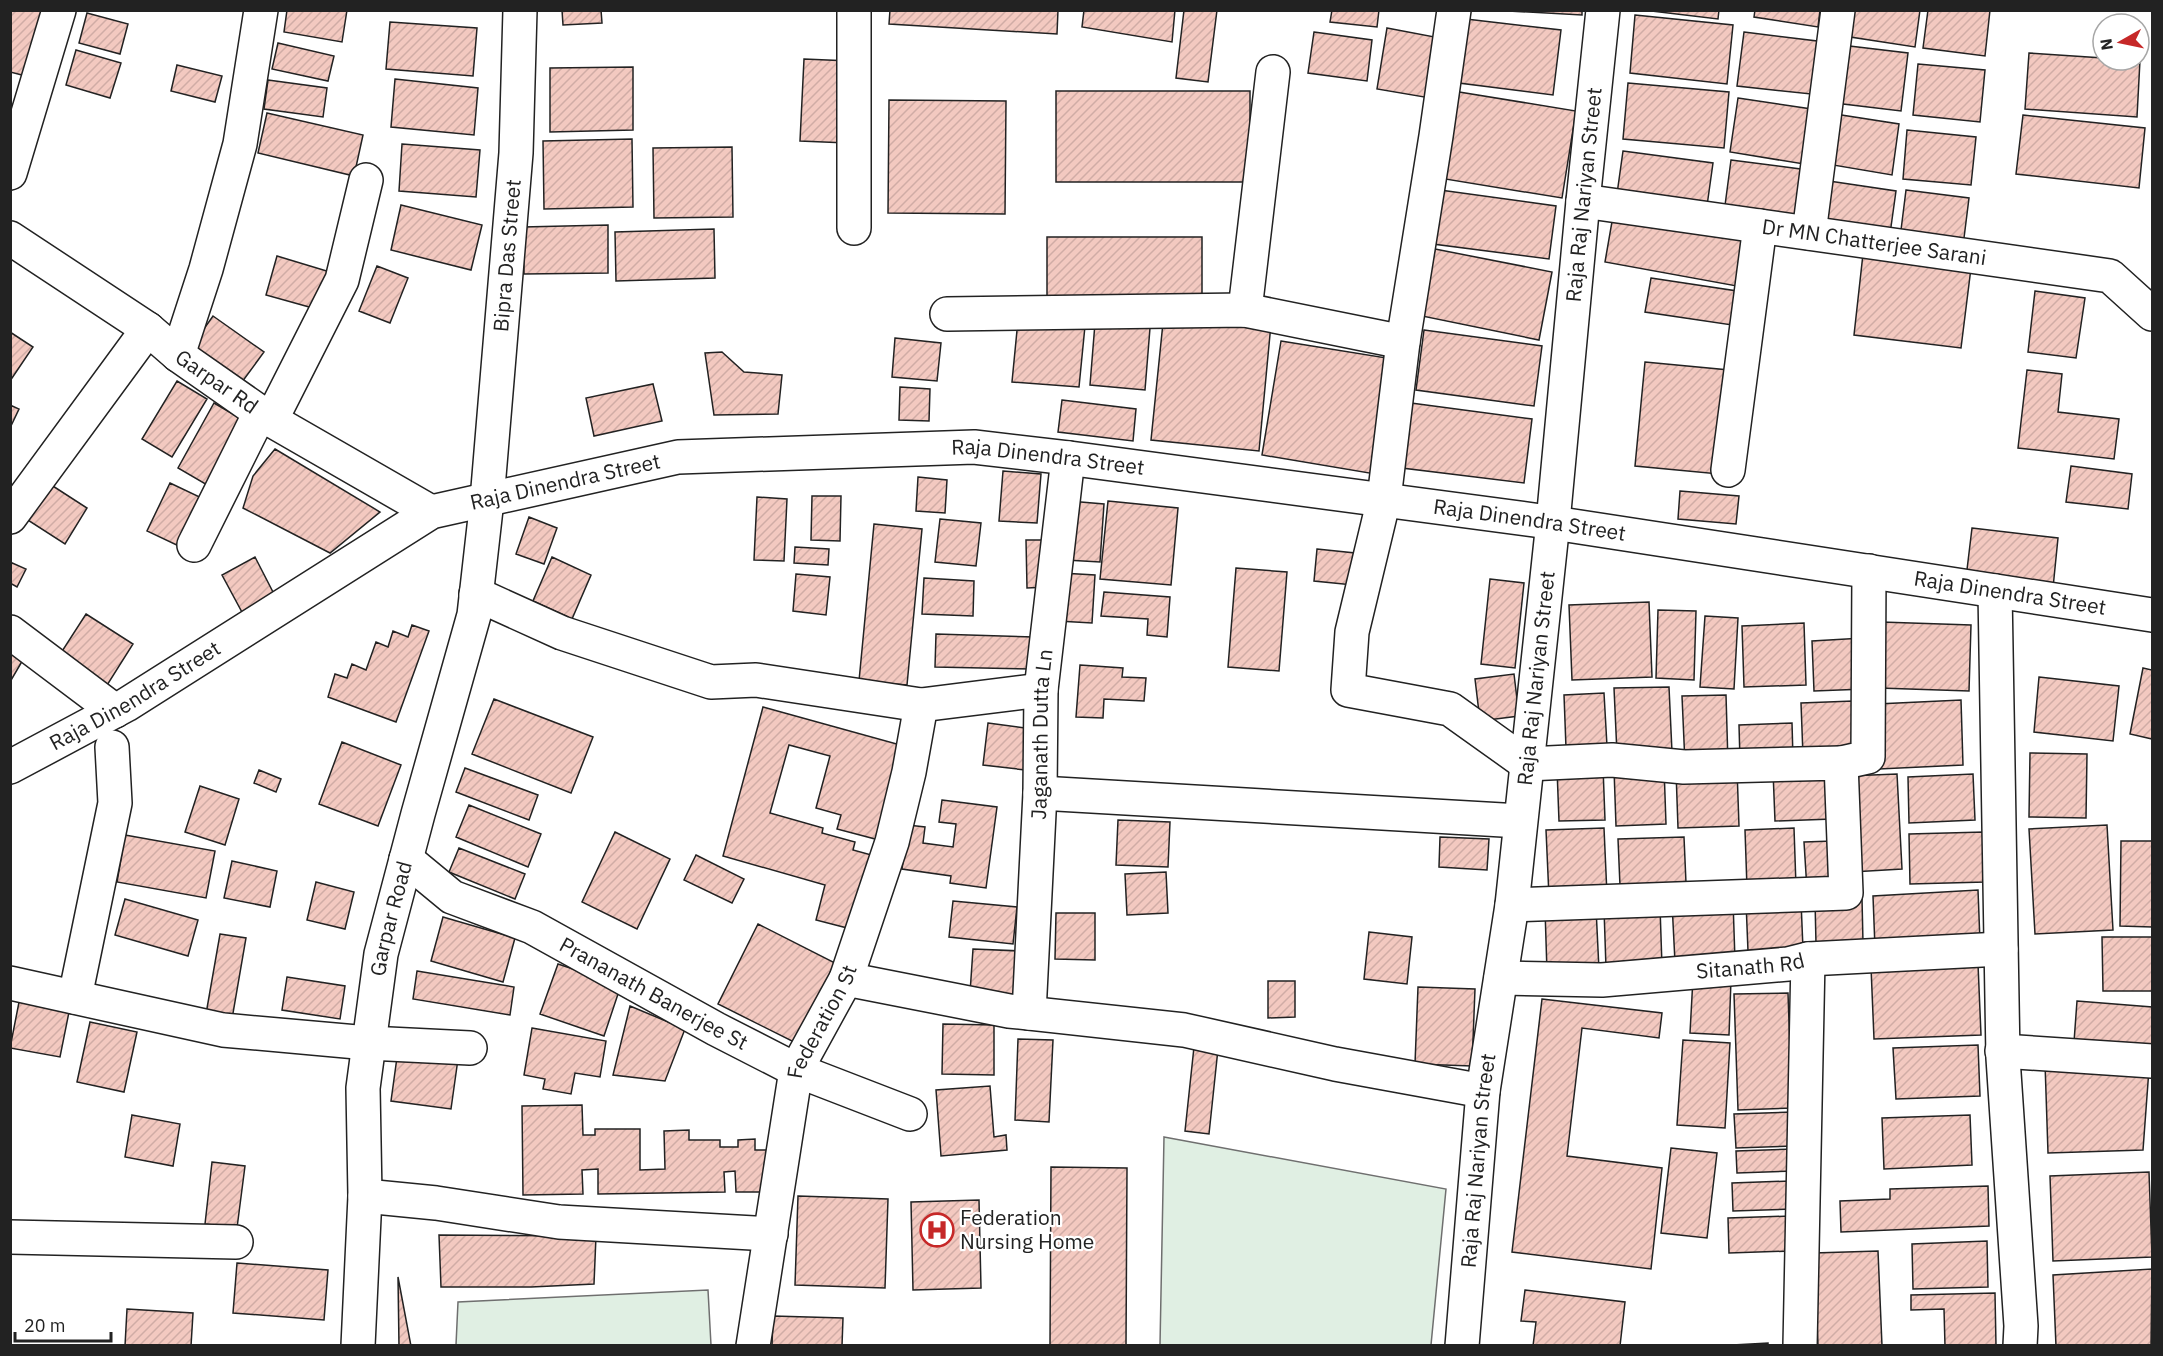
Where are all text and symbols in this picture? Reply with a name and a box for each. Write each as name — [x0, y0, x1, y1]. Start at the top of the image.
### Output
north arrow — [2091, 12, 2151, 72]
text: N — [2095, 37, 2117, 52]
street label: Raja Raj Nariyan Street — [1559, 86, 1608, 303]
street label: Bipra Das Street — [486, 178, 527, 333]
street label: Dr MN Chatterjee Sarani — [1760, 212, 1988, 271]
street label: Garpar Rd — [170, 342, 264, 420]
street label: Raja Dinendra Street — [951, 432, 1146, 481]
street label: Raja Dinendra Street — [467, 446, 663, 516]
street label: Raja Dinendra Street — [1432, 492, 1628, 547]
street label: Raja Dinendra Street — [1912, 564, 2108, 621]
street label: Raja Raj Nariyan Street — [1510, 570, 1561, 787]
street label: Raja Dinendra Street — [44, 634, 226, 756]
street label: Jaganath Dutta Ln — [1024, 647, 1059, 820]
street label: Garpar Road — [363, 858, 418, 978]
street label: Prananath Banerjee St — [555, 930, 753, 1056]
street label: Sitanath Rd — [1695, 945, 1807, 985]
street label: Federation St — [780, 961, 863, 1080]
street label: Raja Raj Nariyan Street — [1453, 1051, 1502, 1269]
place label: Federation Nursing Home — [960, 1203, 1094, 1255]
hospital icon: Federation Nursing Home — [919, 1212, 955, 1248]
scale bar — [15, 1305, 111, 1343]
text: 20 m — [24, 1314, 66, 1337]

